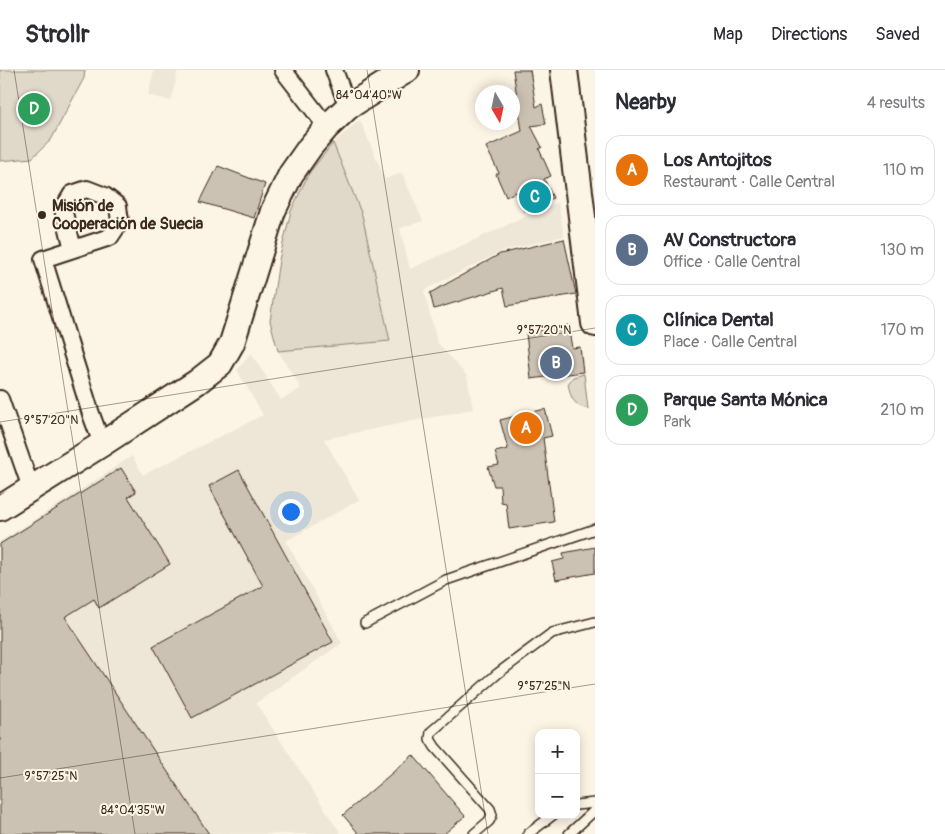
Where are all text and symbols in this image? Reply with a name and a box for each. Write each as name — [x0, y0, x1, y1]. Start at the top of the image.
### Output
text: Strollr — [25, 20, 90, 49]
text: Map — [713, 23, 743, 46]
text: Directions — [771, 23, 847, 46]
text: Saved — [875, 23, 920, 46]
north arrow — [475, 85, 520, 130]
text: 84°04'40"W — [336, 88, 402, 103]
text: Nearby — [615, 89, 676, 116]
pin: D — [18, 90, 50, 128]
text: 4 results — [867, 93, 925, 113]
text: Los Antojitos — [663, 148, 771, 172]
text: A — [627, 160, 637, 180]
text: 110 m — [883, 160, 924, 180]
text: Restaurant · Calle Central — [663, 172, 835, 192]
pin: C — [519, 178, 551, 216]
place label: Misión de Cooperación de Suecia — [52, 196, 204, 234]
marker: Misión de Cooperación de Suecia — [36, 209, 48, 221]
text: AV Constructora — [663, 228, 796, 252]
text: B — [627, 240, 637, 260]
text: 130 m — [880, 240, 924, 260]
text: Office · Calle Central — [663, 252, 801, 272]
text: Clínica Dental — [663, 308, 774, 332]
text: C — [627, 320, 637, 340]
text: 170 m — [881, 320, 924, 340]
text: 9°57'20"N — [517, 323, 571, 338]
text: Place · Calle Central — [663, 332, 797, 352]
pin: B — [540, 344, 572, 382]
text: Parque Santa Mónica — [663, 388, 828, 412]
text: D — [627, 400, 637, 420]
text: 210 m — [880, 400, 924, 420]
pin: A — [510, 409, 542, 447]
text: Park — [663, 412, 691, 432]
text: 9°57'20"N — [24, 413, 78, 428]
your location — [278, 499, 304, 525]
text: 9°57'25"N — [518, 679, 570, 694]
map controls — [535, 729, 580, 819]
button: + — [535, 729, 580, 774]
text: 9°57'25"N — [25, 769, 77, 784]
button: − — [535, 774, 580, 819]
text: 84°04'35"W — [101, 803, 165, 818]

